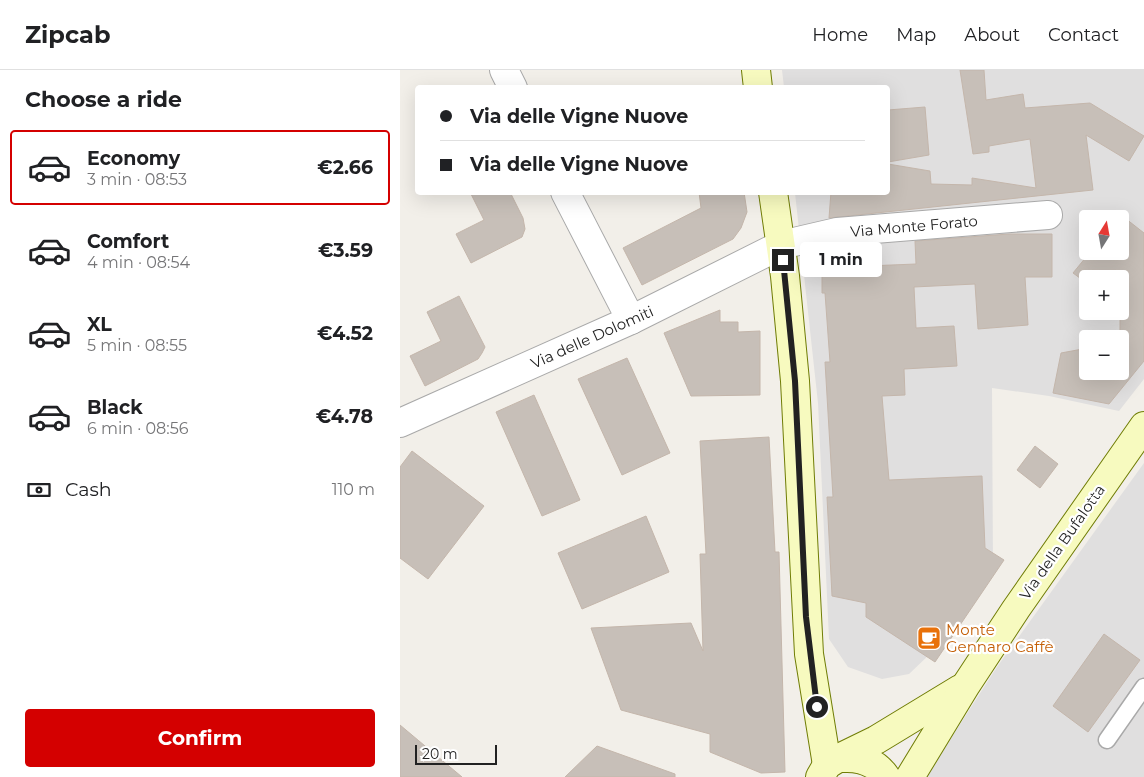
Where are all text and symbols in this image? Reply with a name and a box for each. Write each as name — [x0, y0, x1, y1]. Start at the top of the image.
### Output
text: Zipcab — [25, 20, 110, 49]
text: Home — [812, 24, 868, 46]
text: Map — [896, 24, 936, 46]
text: About — [964, 24, 1020, 46]
text: Contact — [1048, 24, 1119, 46]
text: Choose a ride — [25, 86, 182, 113]
text: Via delle Vigne Nuove — [470, 105, 688, 128]
icon: car — [27, 145, 72, 190]
text: Economy — [87, 147, 180, 170]
text: Via delle Vigne Nuove — [470, 153, 688, 176]
text: €2.66 — [317, 156, 373, 179]
text: 3 min · 08:53 — [87, 170, 187, 189]
north arrow — [1079, 210, 1129, 260]
map controls — [1079, 210, 1129, 380]
street label: Via Monte Forato — [850, 211, 978, 241]
icon: car — [27, 228, 72, 273]
text: Comfort — [87, 230, 169, 253]
text: €3.59 — [318, 239, 373, 262]
callout: 1 min — [800, 242, 883, 278]
route end — [772, 249, 794, 271]
text: 1 min — [819, 250, 863, 269]
text: 4 min · 08:54 — [87, 253, 190, 272]
button: + — [1079, 270, 1129, 320]
street label: Via delle Dolomiti — [528, 301, 656, 373]
icon: car — [27, 311, 72, 356]
text: XL — [87, 313, 112, 336]
text: €4.52 — [317, 322, 373, 345]
button: − — [1079, 330, 1129, 380]
text: 5 min · 08:55 — [87, 336, 187, 355]
icon: car — [27, 394, 72, 439]
text: Black — [87, 396, 143, 419]
text: €4.78 — [316, 405, 373, 428]
text: 6 min · 08:56 — [87, 419, 188, 438]
icon: cash — [25, 476, 53, 504]
text: Cash — [65, 478, 112, 501]
text: 110 m — [332, 480, 375, 499]
street label: Via della Bufalotta — [1015, 481, 1109, 603]
place label: Monte Gennaro Caffè — [946, 620, 1053, 656]
cafe icon: Monte Gennaro Caffè — [916, 625, 942, 651]
route start — [806, 696, 828, 718]
button: Confirm — [25, 709, 375, 767]
scale bar — [415, 742, 498, 765]
text: 20 m — [422, 745, 458, 763]

